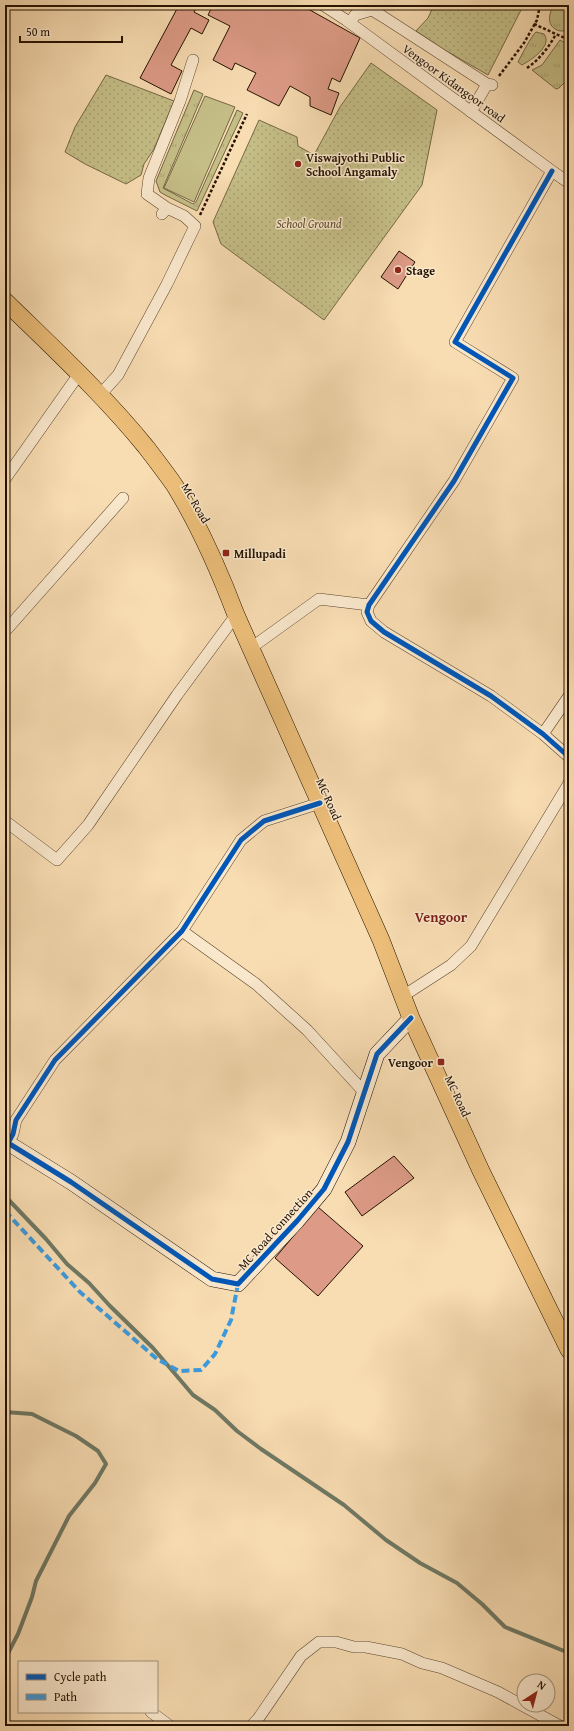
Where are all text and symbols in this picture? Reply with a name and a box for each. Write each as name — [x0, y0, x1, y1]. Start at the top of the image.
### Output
scale bar — [20, 18, 122, 44]
text: 50 m — [26, 23, 50, 40]
street label: Vengoor Kidangoor road — [399, 40, 509, 126]
place label: Viswajyothi Public School Angamaly — [306, 149, 405, 180]
marker: Viswajyothi Public School Angamaly — [293, 159, 303, 169]
park label: School Ground — [276, 215, 342, 232]
place label: Stage — [406, 262, 435, 279]
marker: Stage — [393, 265, 403, 275]
street label: MC Road — [178, 480, 215, 527]
place label: Millupadi — [234, 545, 286, 562]
marker: Millupadi — [221, 548, 231, 558]
street label: MC Road — [312, 775, 346, 823]
district label: Vengoor — [415, 907, 468, 927]
place label: Vengoor — [388, 1054, 433, 1071]
marker: Vengoor — [436, 1057, 446, 1067]
street label: MC Road — [441, 1072, 475, 1120]
street label: MC Road Connection — [234, 1184, 316, 1273]
legend — [18, 1661, 158, 1713]
text: Cycle path — [54, 1668, 107, 1685]
north arrow — [516, 1673, 556, 1713]
text: N — [534, 1676, 550, 1694]
text: Path — [54, 1688, 77, 1705]

